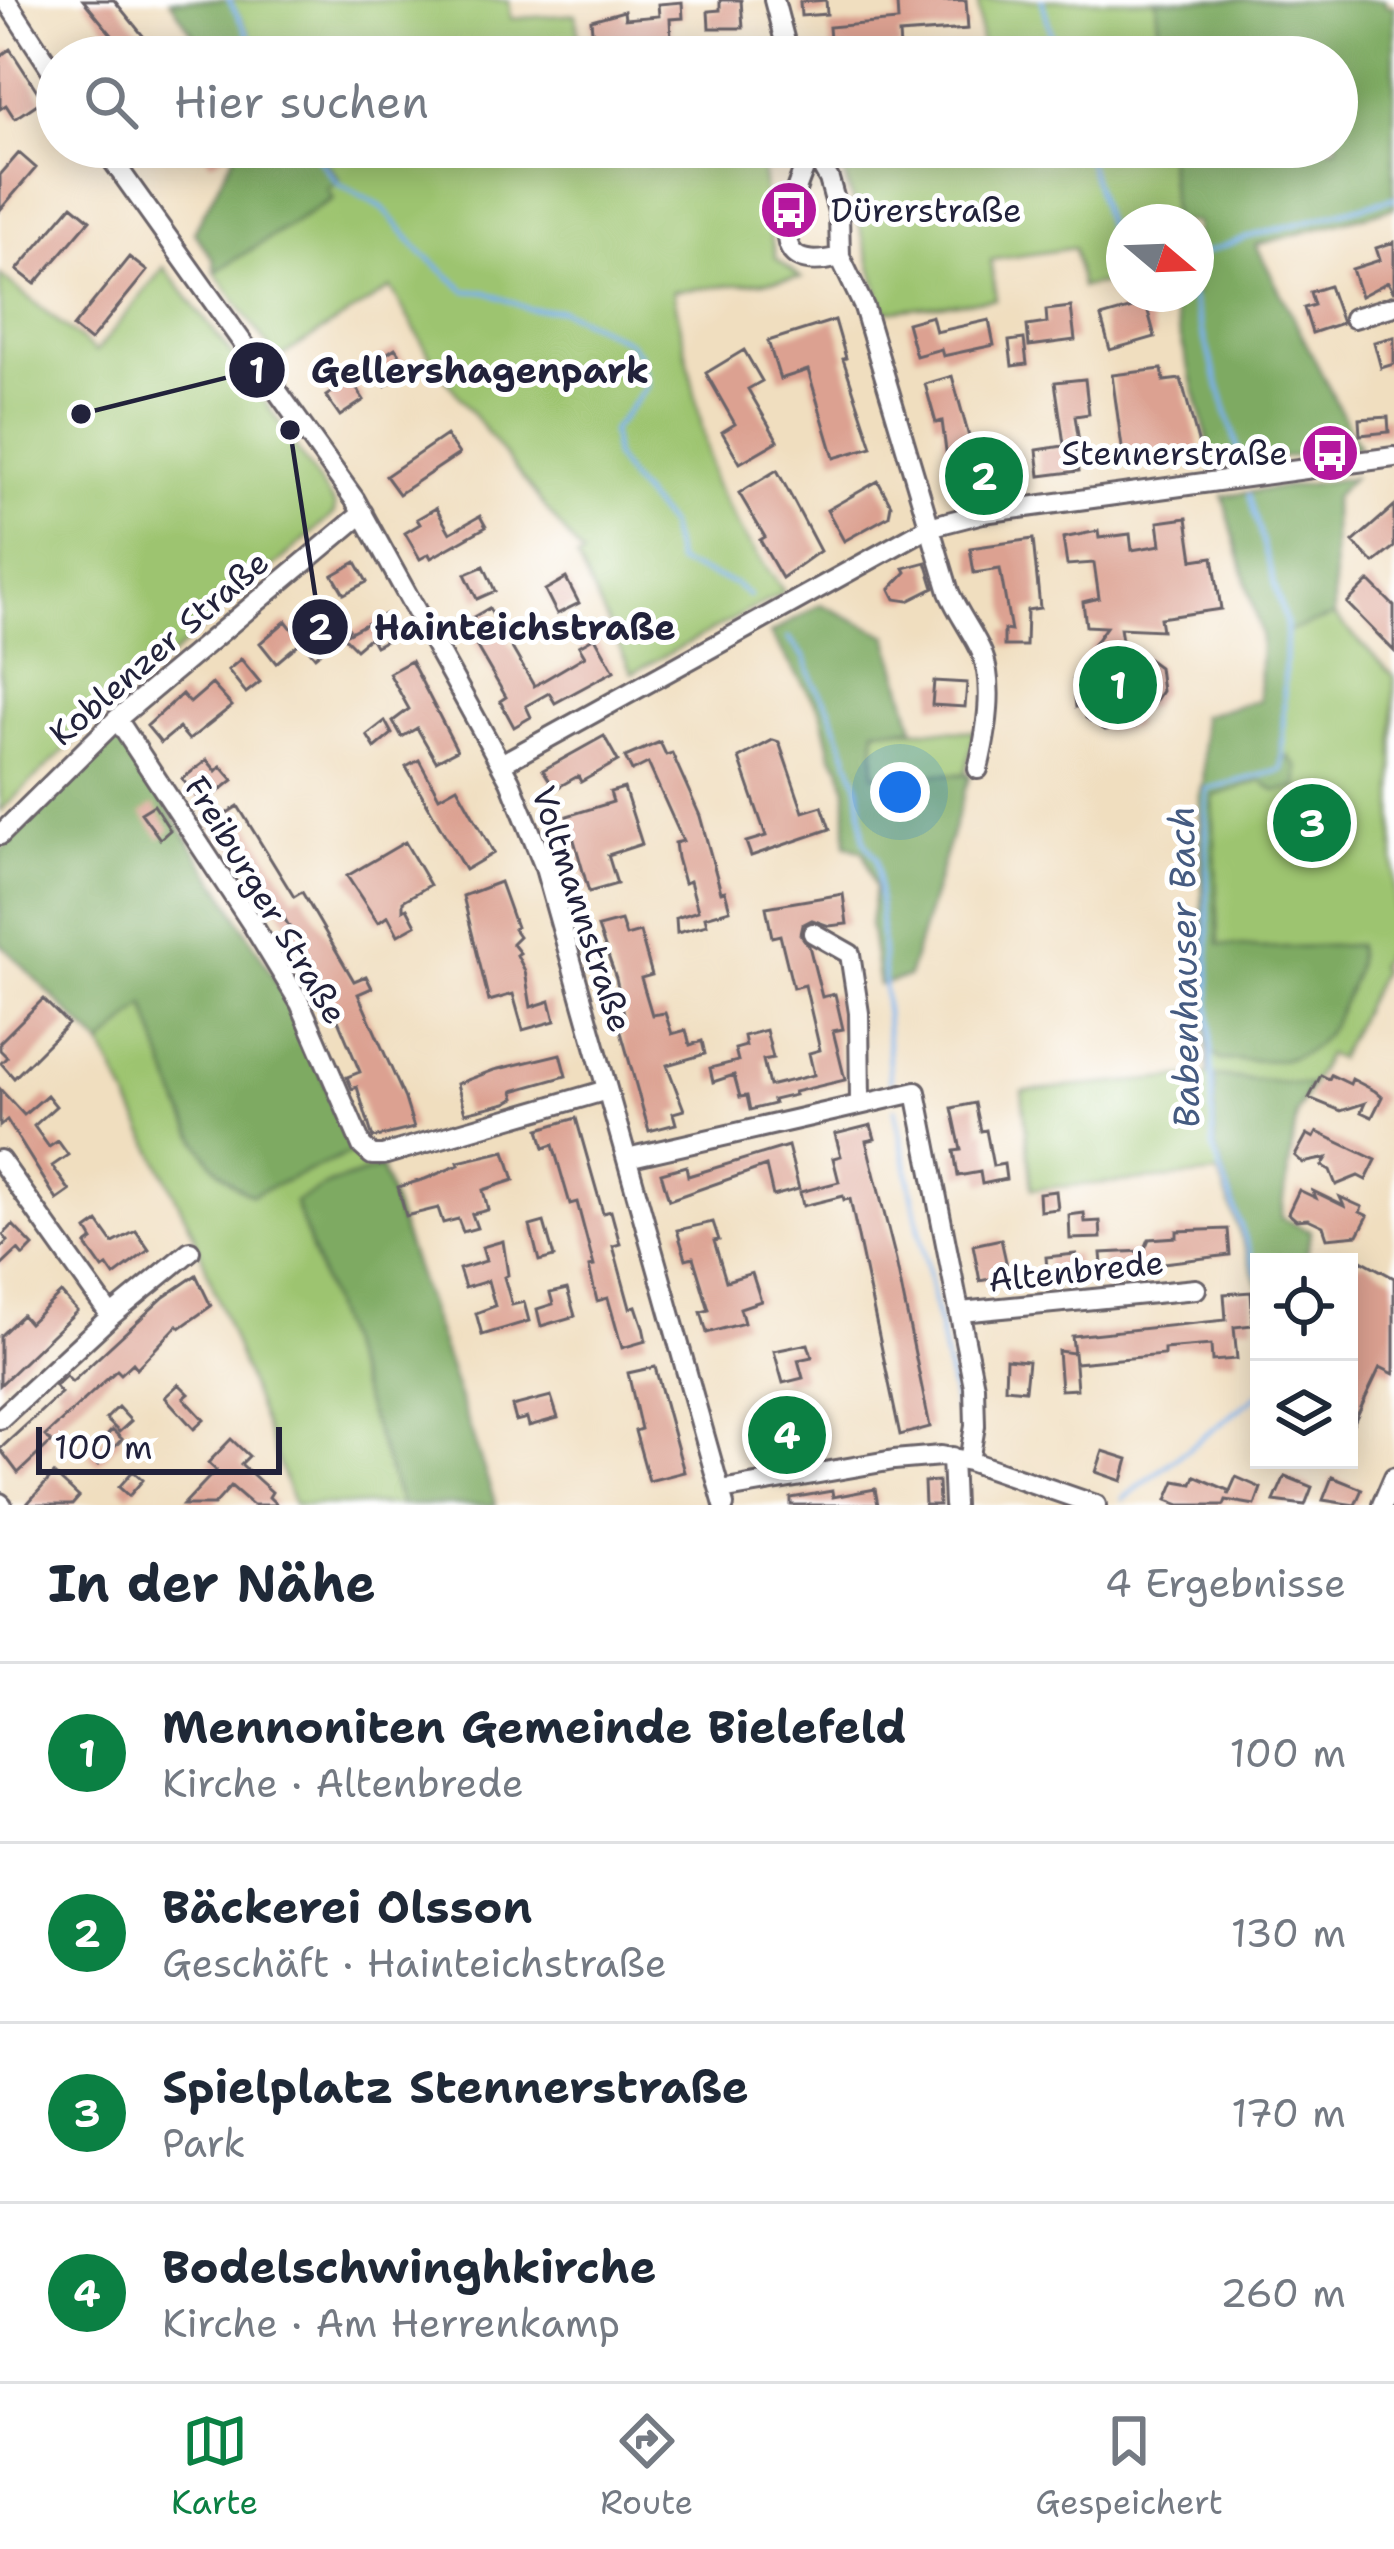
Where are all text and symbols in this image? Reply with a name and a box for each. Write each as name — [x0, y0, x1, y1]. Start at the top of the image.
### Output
search box — [36, 36, 1358, 168]
icon: search — [78, 69, 144, 135]
text: Hier suchen — [174, 72, 429, 132]
bus stop icon: Dürerstraße — [758, 179, 820, 241]
place label: Dürerstraße — [831, 188, 1022, 233]
north arrow — [1106, 204, 1214, 312]
callout: Gellershagenpark — [227, 334, 673, 406]
text: 1 — [249, 346, 265, 395]
text: Gellershagenpark — [311, 346, 649, 395]
bus stop icon: Stennerstraße — [1299, 422, 1361, 484]
pin: 2 — [945, 431, 1023, 521]
place label: Stennerstraße — [1062, 431, 1288, 476]
street label: Koblenzer Straße — [40, 540, 278, 756]
callout: Hainteichstraße — [290, 591, 700, 663]
text: 2 — [307, 603, 333, 652]
text: Hainteichstraße — [374, 603, 676, 652]
pin: 1 — [1079, 640, 1157, 730]
your location — [870, 762, 930, 822]
street label: Freiburger Straße — [174, 768, 358, 1032]
pin: 3 — [1273, 778, 1351, 868]
street label: Voltmannstraße — [521, 780, 643, 1038]
water label: Babenhauser Bach — [1157, 805, 1211, 1129]
street label: Altenbrede — [986, 1239, 1166, 1303]
map controls — [1250, 1253, 1358, 1469]
button: locate — [1250, 1253, 1358, 1361]
button: layers — [1250, 1361, 1358, 1469]
pin: 4 — [748, 1390, 826, 1480]
scale bar — [36, 1421, 282, 1474]
text: 100 m — [54, 1425, 153, 1470]
text: In der Nähe — [48, 1549, 376, 1617]
text: 4 Ergebnisse — [1105, 1557, 1346, 1609]
text: Mennoniten Gemeinde Bielefeld — [162, 1697, 906, 1757]
text: 1 — [78, 1727, 96, 1779]
text: 100 m — [1230, 1727, 1346, 1779]
text: Kirche · Altenbrede — [162, 1757, 524, 1809]
text: Bäckerei Olsson — [162, 1877, 532, 1937]
text: 2 — [73, 1907, 101, 1959]
text: 130 m — [1231, 1907, 1346, 1959]
text: Geschäft · Hainteichstraße — [162, 1937, 667, 1989]
text: Spielplatz Stennerstraße — [162, 2057, 749, 2117]
text: 3 — [73, 2087, 101, 2139]
text: 170 m — [1231, 2087, 1346, 2139]
text: Park — [162, 2117, 246, 2169]
text: Bodelschwinghkirche — [162, 2237, 657, 2297]
text: 4 — [73, 2267, 101, 2319]
text: 260 m — [1220, 2267, 1346, 2319]
text: Kirche · Am Herrenkamp — [162, 2297, 620, 2349]
tab: Karte — [171, 2408, 258, 2525]
tab: Route — [600, 2408, 693, 2525]
tab: Gespeichert — [1035, 2408, 1223, 2525]

